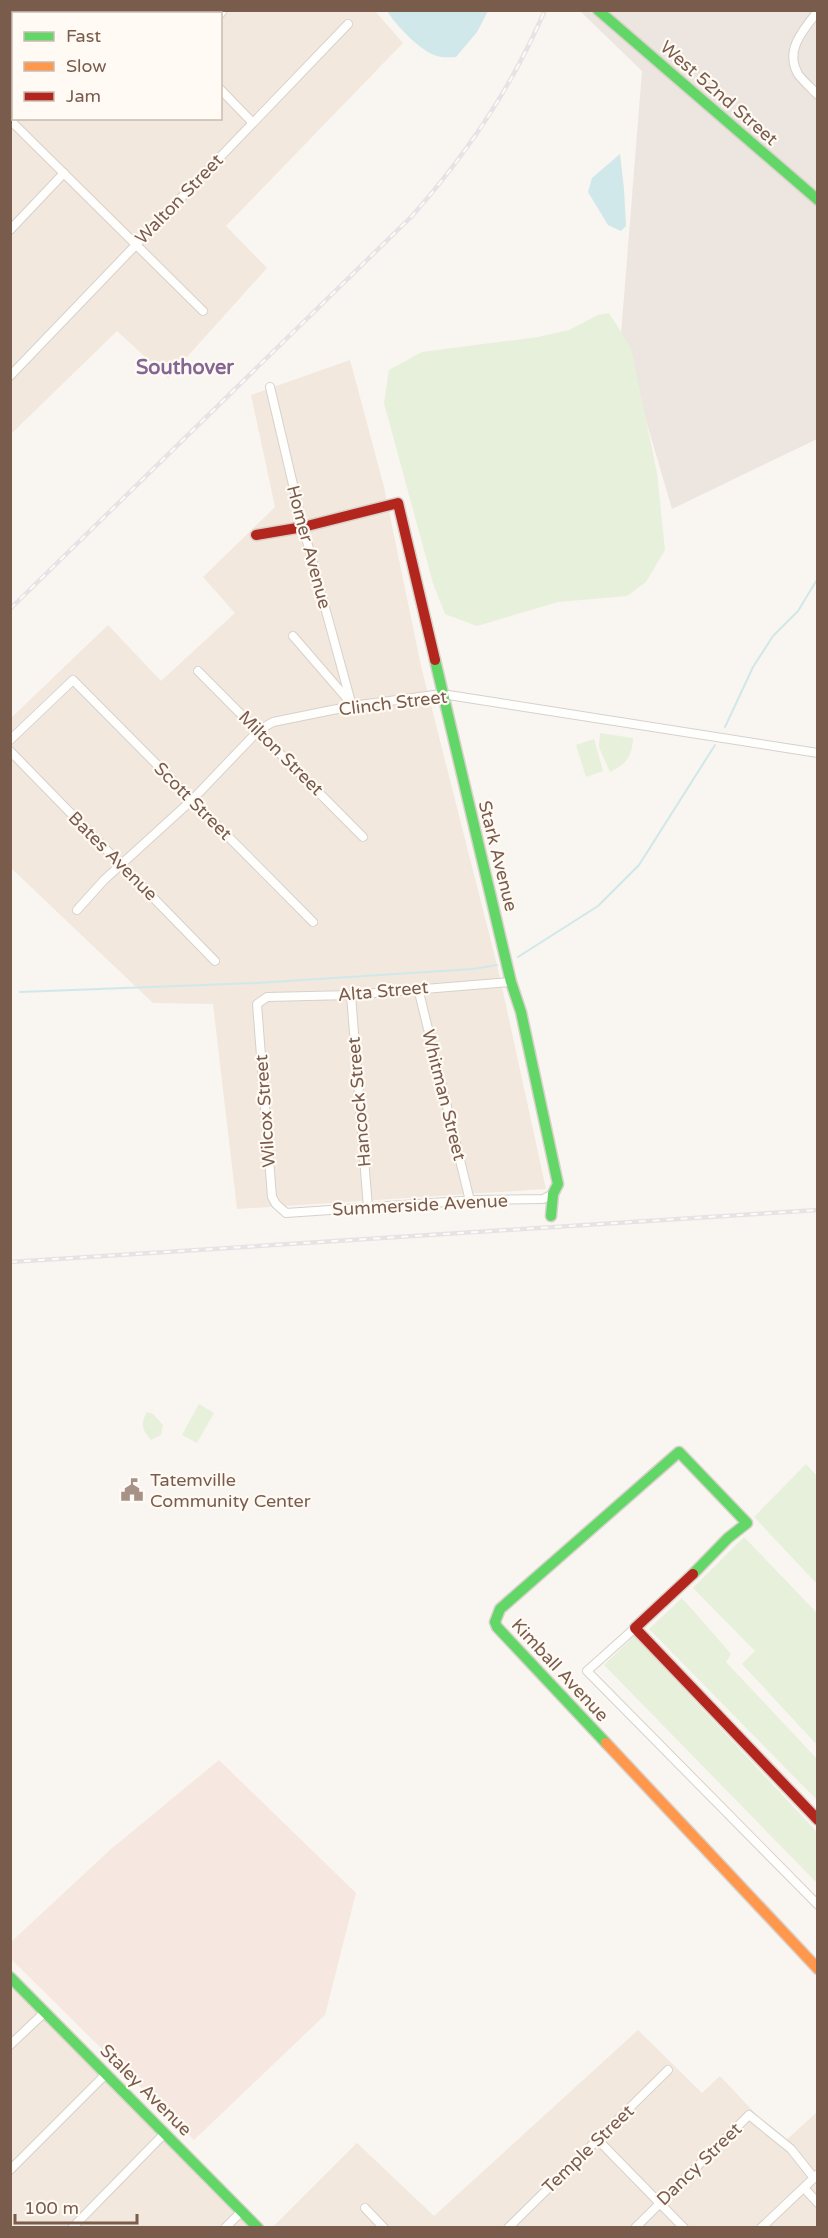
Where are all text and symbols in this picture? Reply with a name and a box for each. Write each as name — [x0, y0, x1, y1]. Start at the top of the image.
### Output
legend — [12, 12, 222, 120]
text: Fast — [66, 25, 101, 47]
street label: West 52nd Street — [656, 36, 782, 150]
text: Slow — [66, 55, 107, 77]
text: Jam — [66, 85, 101, 107]
street label: Walton Street — [130, 149, 228, 249]
district label: Southover — [136, 356, 234, 380]
street label: Homer Avenue — [282, 483, 336, 611]
street label: Clinch Street — [338, 685, 449, 721]
street label: Milton Street — [234, 706, 328, 800]
street label: Scott Street — [149, 757, 237, 845]
street label: Stark Avenue — [474, 798, 522, 914]
street label: Bates Avenue — [64, 807, 162, 905]
street label: Alta Street — [337, 976, 429, 1006]
street label: Whitman Street — [417, 1027, 471, 1163]
street label: Hancock Street — [342, 1036, 376, 1168]
street label: Wilcox Street — [250, 1054, 280, 1168]
street label: Summerside Avenue — [332, 1189, 508, 1221]
place label: Tatemville Community Center — [150, 1469, 311, 1512]
public building icon: Tatemville Community Center — [119, 1477, 145, 1503]
street label: Kimball Avenue — [507, 1614, 613, 1726]
street label: Staley Avenue — [95, 2039, 197, 2141]
street label: Temple Street — [538, 2100, 638, 2198]
street label: Dancy Street — [652, 2118, 746, 2210]
scale bar — [15, 2187, 136, 2225]
text: 100 m — [24, 2197, 79, 2219]

